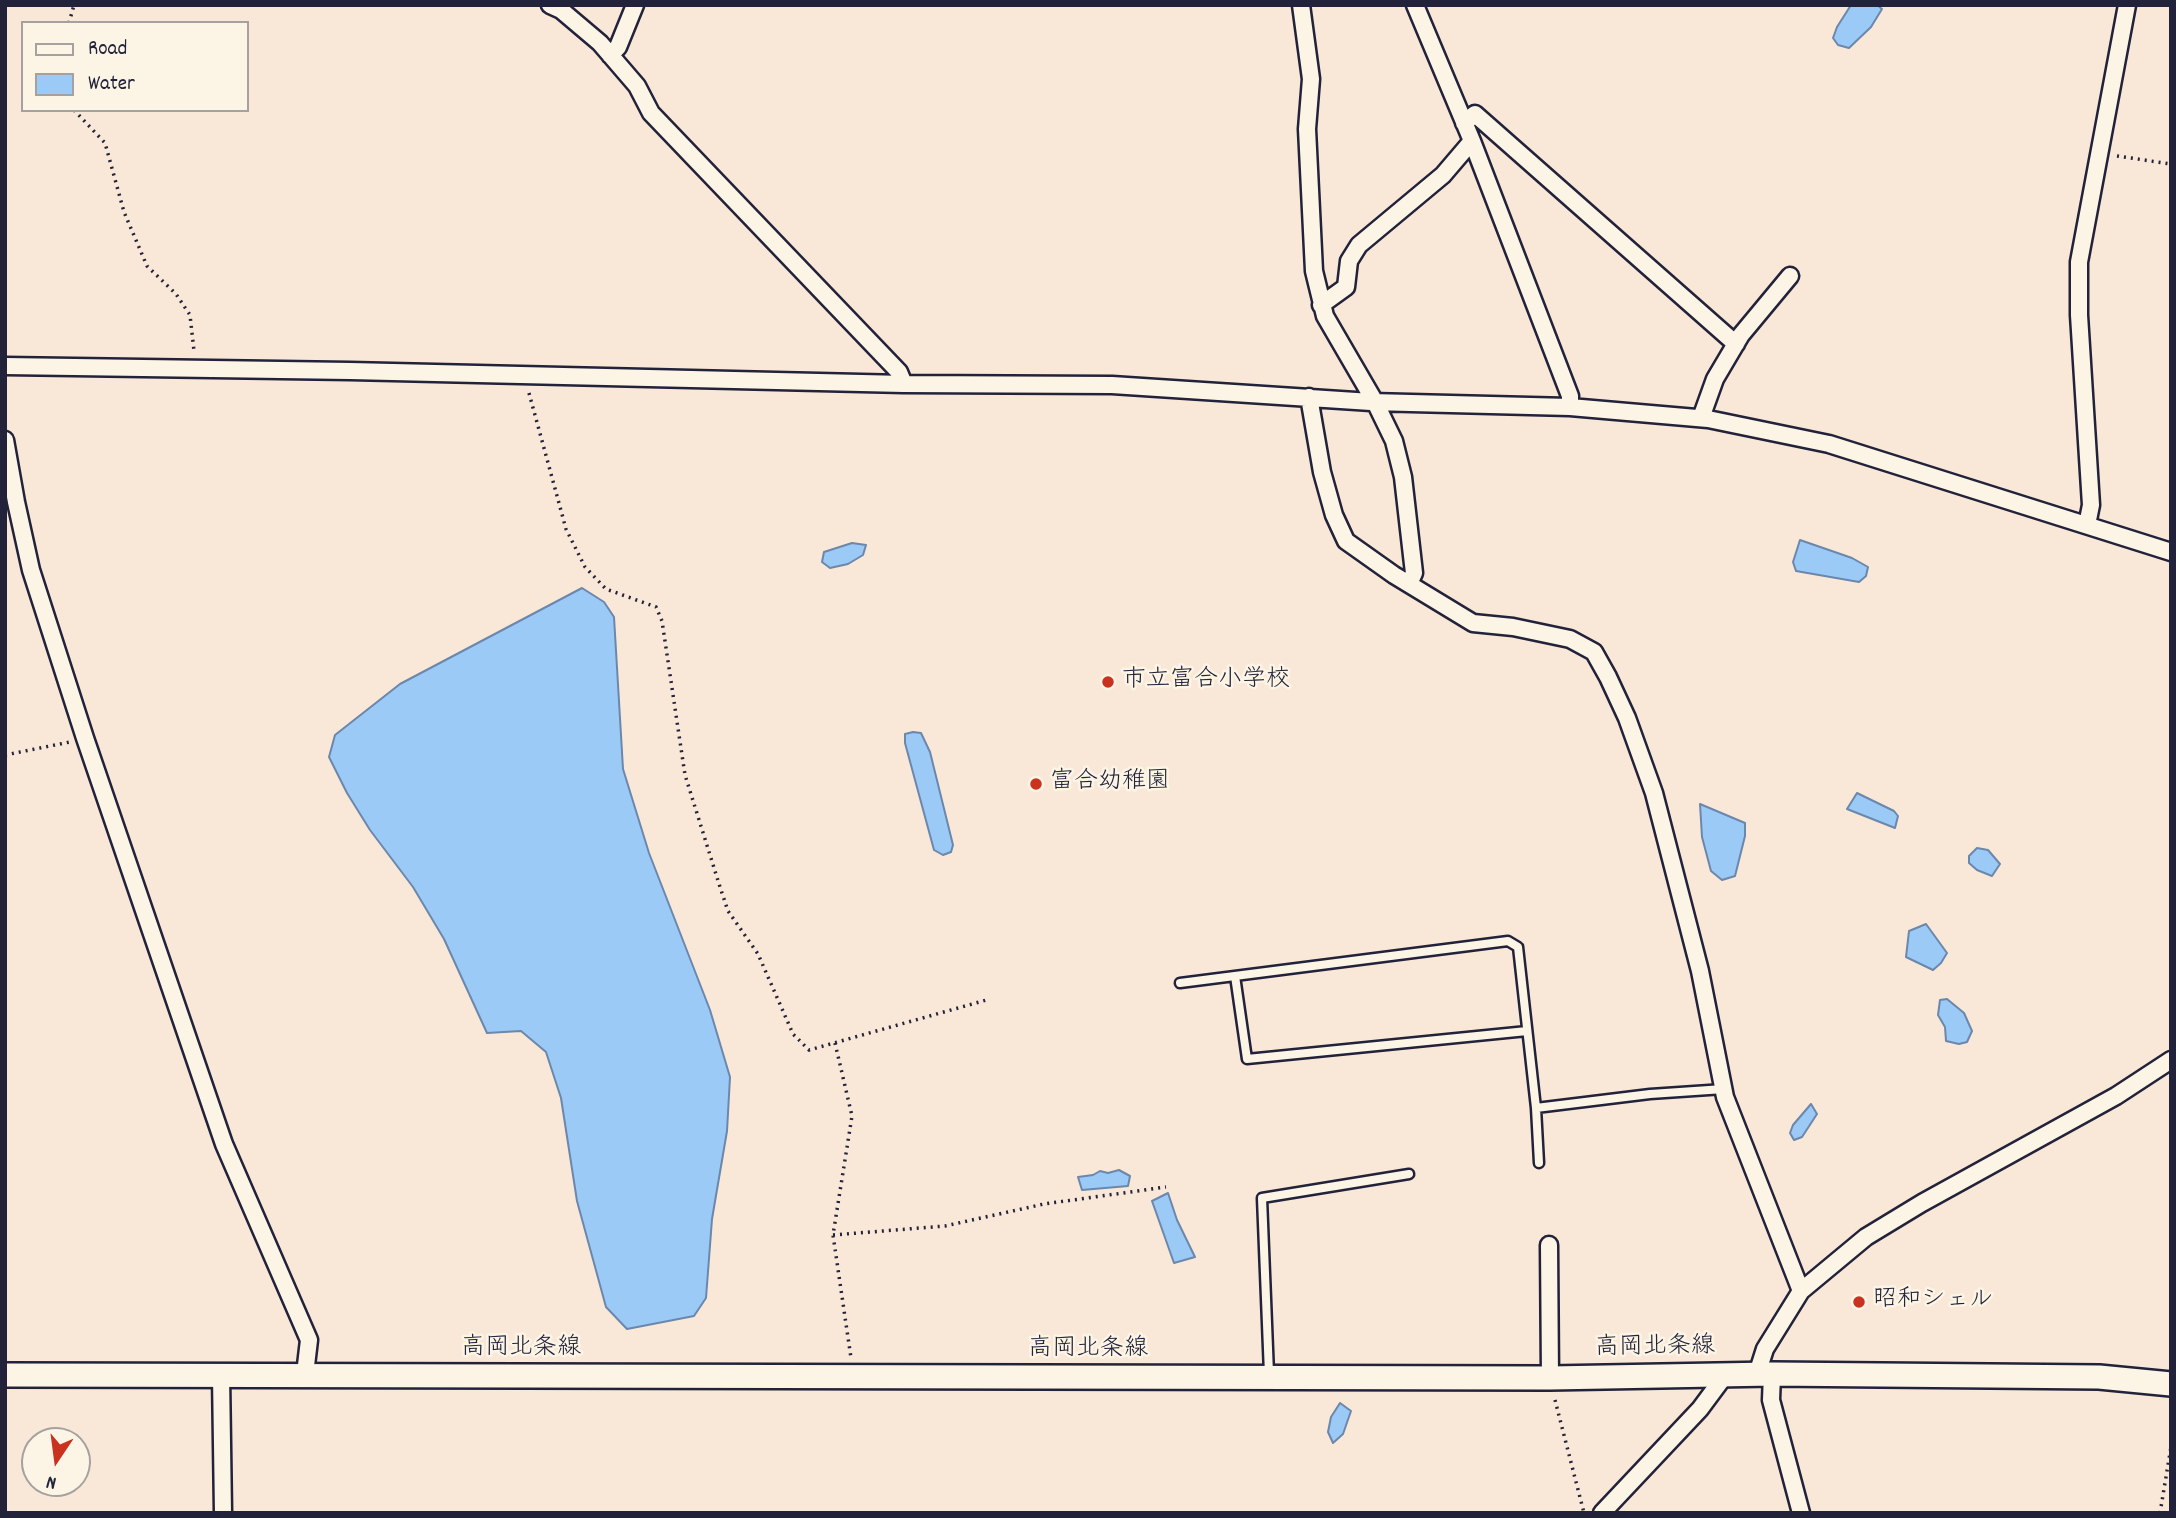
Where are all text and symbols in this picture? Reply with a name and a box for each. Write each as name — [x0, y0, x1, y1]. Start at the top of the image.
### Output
legend — [21, 21, 248, 112]
text: Road — [88, 35, 127, 65]
text: Water — [88, 70, 135, 100]
place label: 市立富合小学校 — [1122, 668, 1290, 696]
marker: 市立富合小学校 — [1100, 674, 1116, 690]
place label: 富合幼稚園 — [1050, 770, 1170, 798]
marker: 富合幼稚園 — [1028, 776, 1044, 792]
place label: 昭和シェル — [1873, 1288, 1993, 1316]
marker: 昭和シェル — [1851, 1294, 1867, 1310]
street label: 高岡北条線 — [1595, 1334, 1715, 1364]
street label: 高岡北条線 — [461, 1336, 581, 1364]
street label: 高岡北条線 — [1028, 1337, 1148, 1365]
north arrow — [21, 1427, 91, 1497]
text: N — [44, 1467, 59, 1495]

